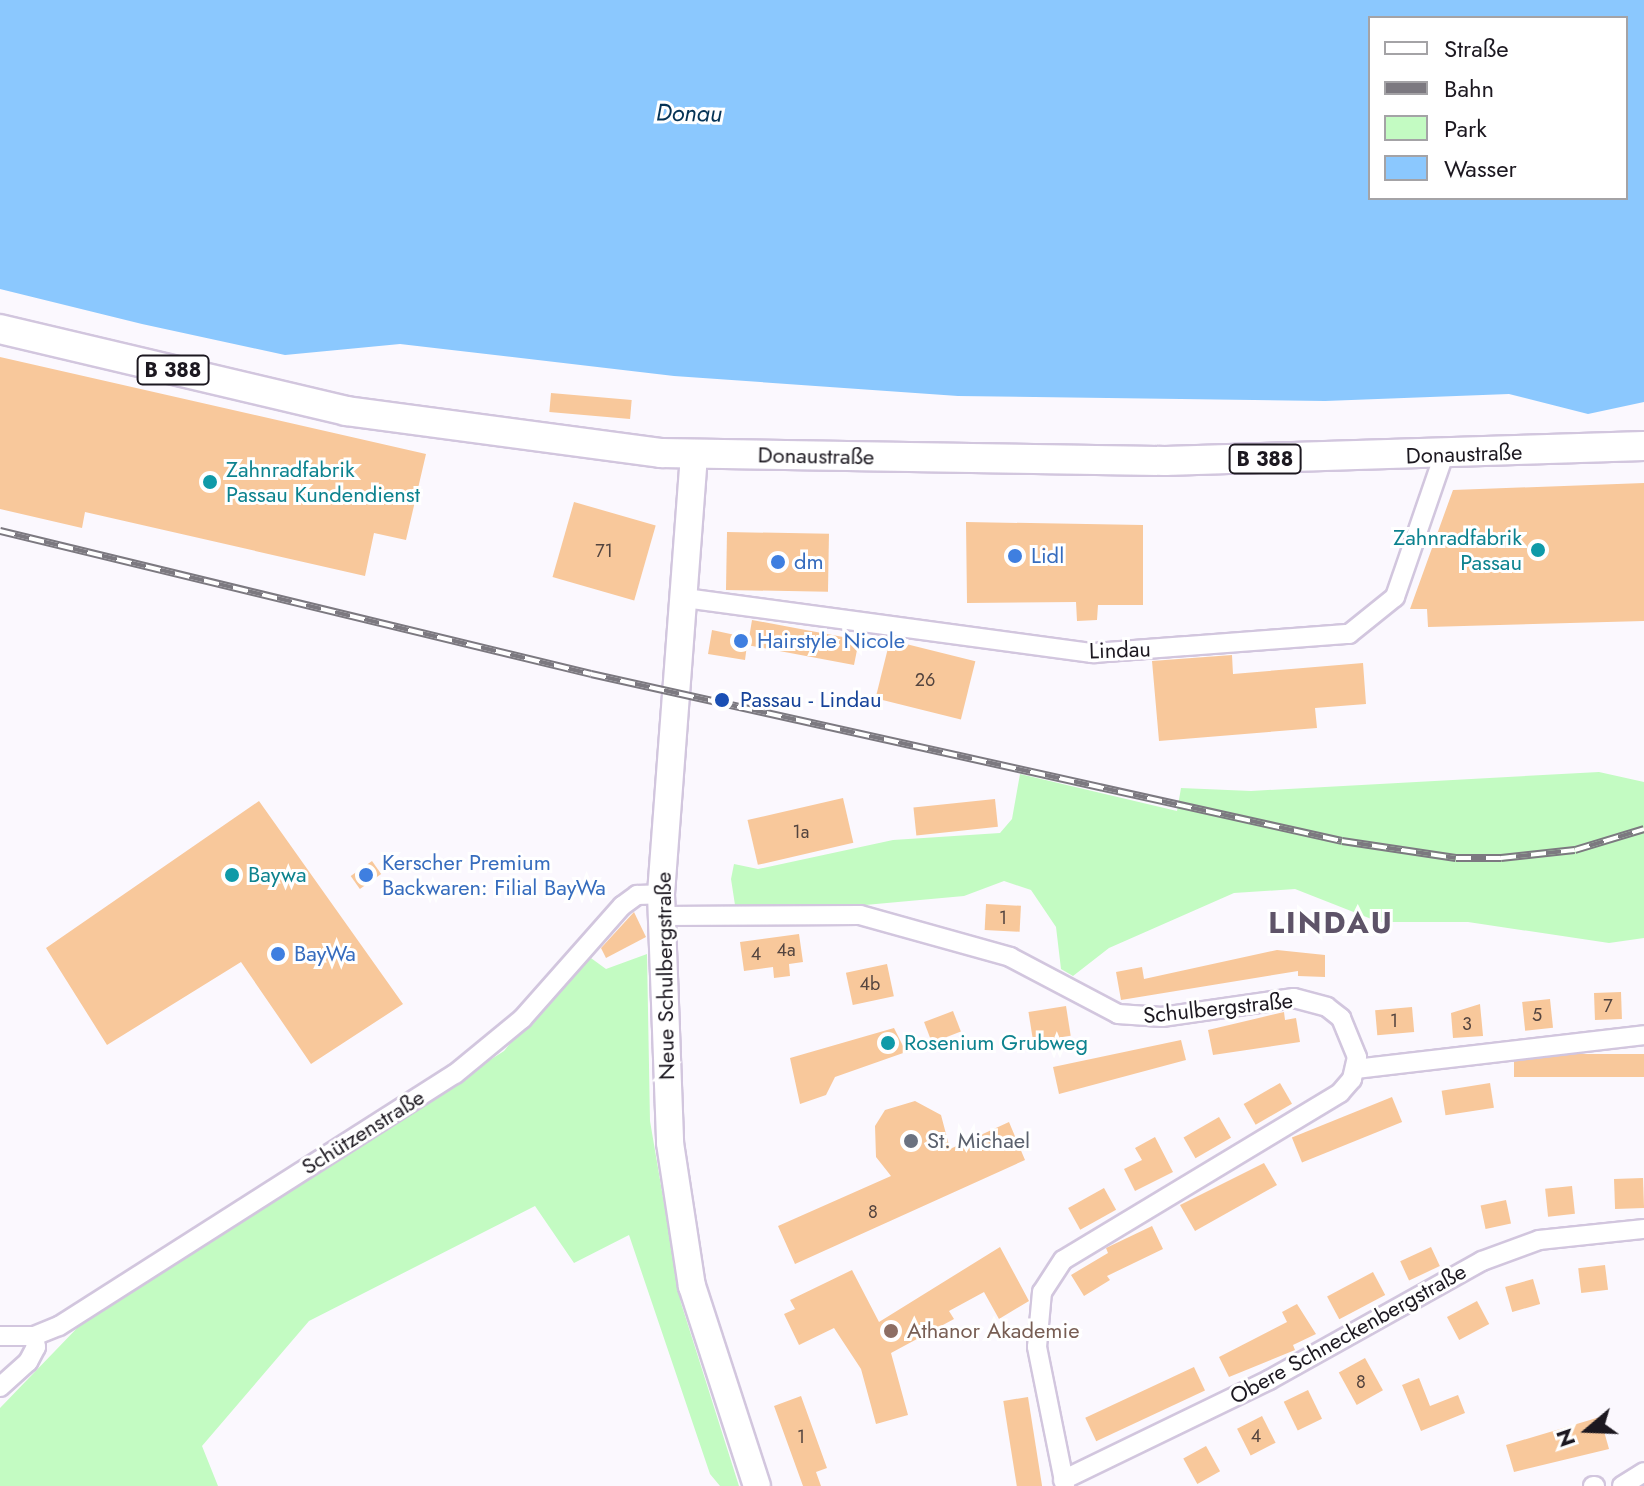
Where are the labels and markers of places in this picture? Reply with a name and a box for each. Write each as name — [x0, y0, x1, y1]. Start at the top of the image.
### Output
place label: Zahnradfabrik Passau Kundendienst — [226, 456, 420, 508]
marker: Zahnradfabrik Passau Kundendienst — [201, 473, 219, 491]
place label: Zahnradfabrik Passau — [1393, 524, 1522, 576]
marker: Zahnradfabrik Passau — [1529, 541, 1547, 559]
place label: Lidl — [1031, 543, 1064, 569]
marker: Lidl — [1006, 547, 1024, 565]
place label: dm — [794, 549, 824, 575]
marker: dm — [769, 553, 787, 571]
place label: Hairstyle Nicole — [757, 628, 905, 654]
marker: Hairstyle Nicole — [732, 632, 750, 650]
place label: Passau - Lindau — [740, 687, 882, 713]
marker: Passau - Lindau — [711, 689, 733, 711]
place label: Kerscher Premium Backwaren: Filial BayWa — [382, 849, 606, 900]
place label: Baywa — [248, 862, 307, 888]
marker: Baywa — [223, 866, 241, 884]
marker: Kerscher Premium Backwaren: Filial BayWa — [357, 866, 375, 884]
place label: BayWa — [294, 941, 356, 967]
marker: BayWa — [269, 945, 287, 963]
place label: Rosenium Grubweg — [904, 1030, 1088, 1056]
marker: Rosenium Grubweg — [879, 1034, 897, 1052]
place label: St. Michael — [927, 1128, 1030, 1154]
marker: St. Michael — [902, 1132, 920, 1150]
place label: Athanor Akademie — [907, 1318, 1080, 1344]
marker: Athanor Akademie — [882, 1322, 900, 1340]

